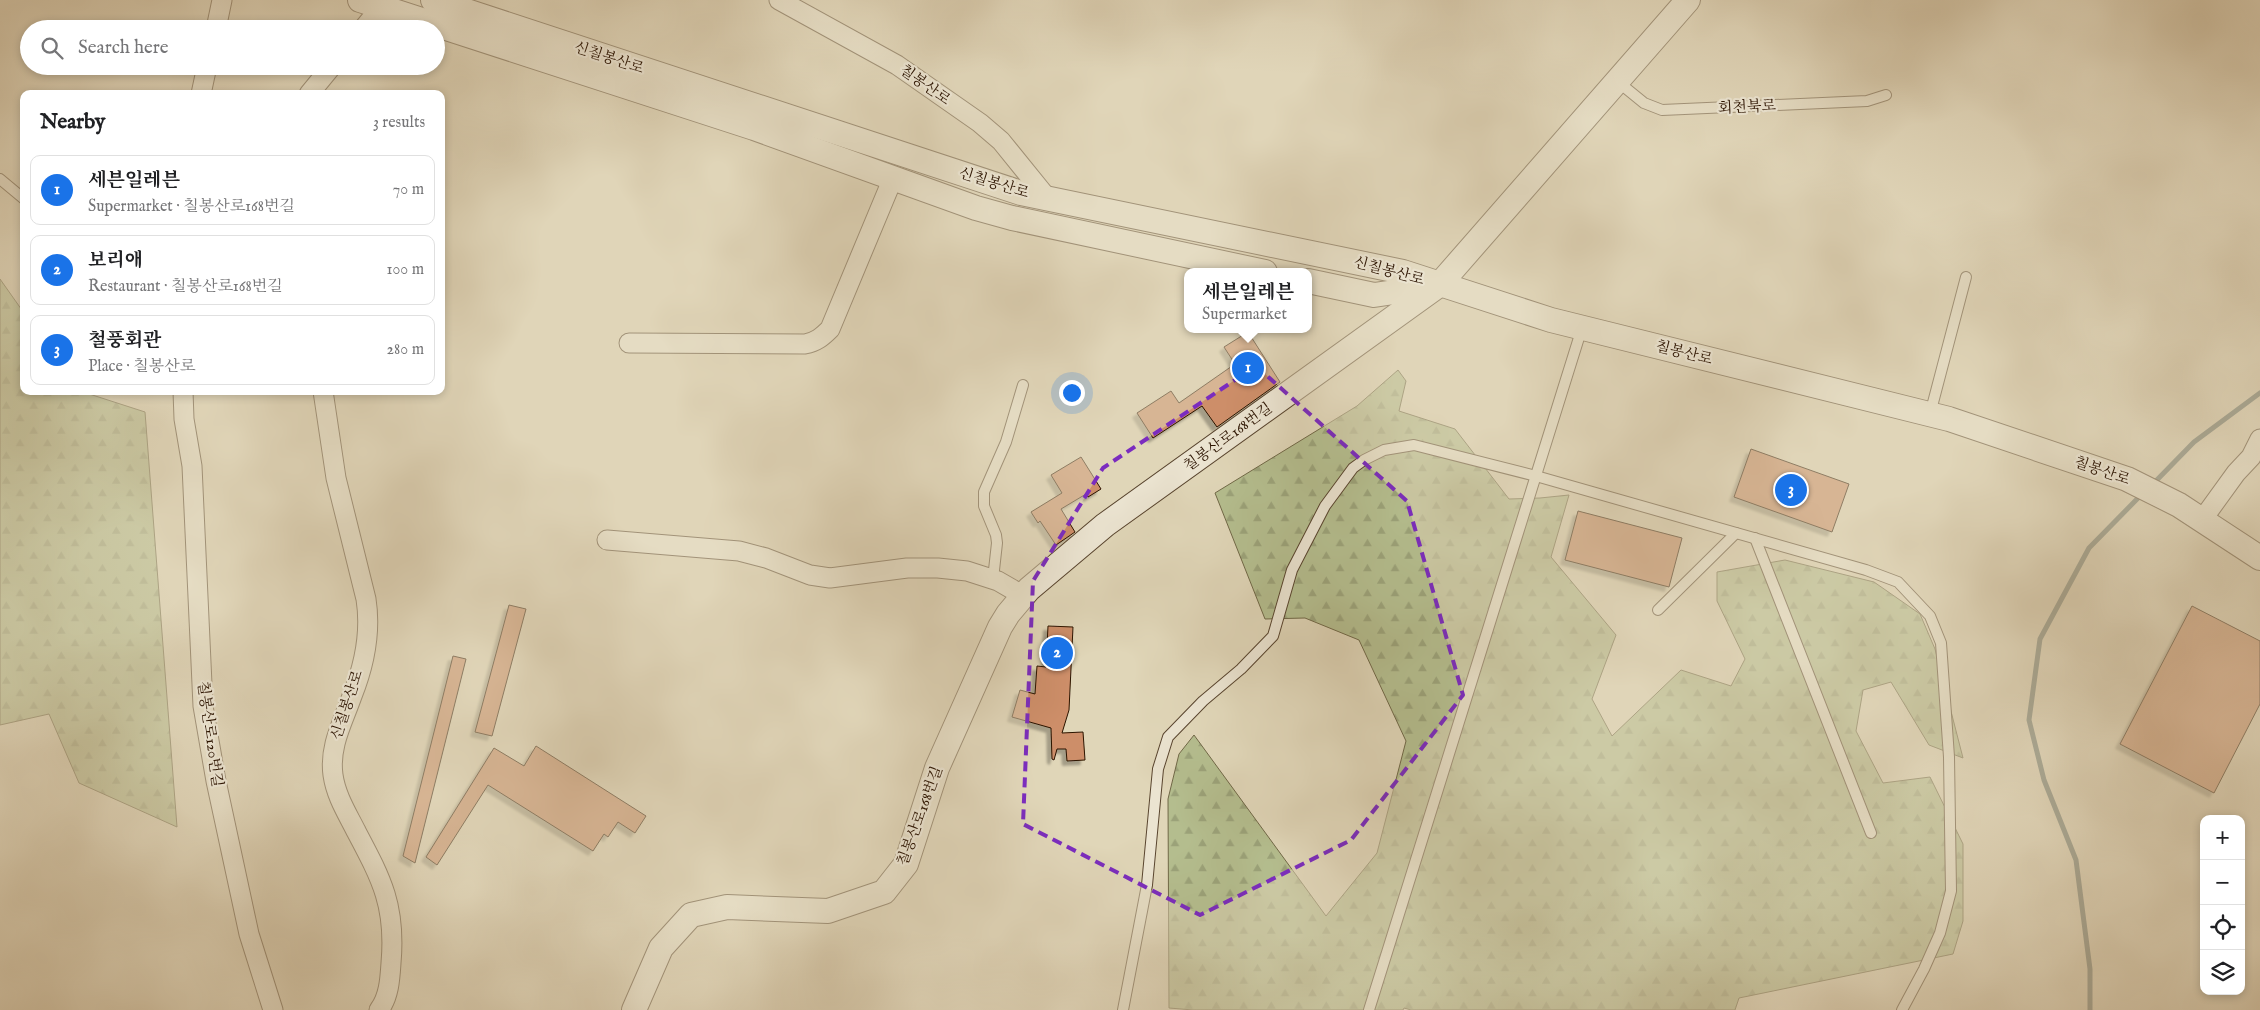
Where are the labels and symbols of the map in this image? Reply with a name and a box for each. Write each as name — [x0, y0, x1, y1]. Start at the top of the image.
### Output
street label: 신칠봉산로 — [572, 38, 647, 78]
street label: 칠봉산로 — [896, 61, 955, 110]
street label: 회천북로 — [1718, 96, 1777, 118]
street label: 신칠봉산로 — [957, 163, 1032, 203]
street label: 신칠봉산로 — [1352, 252, 1427, 290]
street label: 칠봉산로 — [1654, 337, 1715, 369]
pin: 1 — [1232, 349, 1264, 387]
your location — [1059, 380, 1085, 406]
street label: 칠봉산로168번길 — [1180, 399, 1276, 475]
street label: 칠봉산로 — [2072, 453, 2133, 490]
pin: 3 — [1775, 471, 1807, 509]
pin: 2 — [1041, 634, 1073, 672]
street label: 신칠봉산로 — [327, 667, 367, 742]
street label: 칠봉산로120번길 — [193, 680, 227, 788]
street label: 칠봉산로168번길 — [893, 764, 947, 868]

